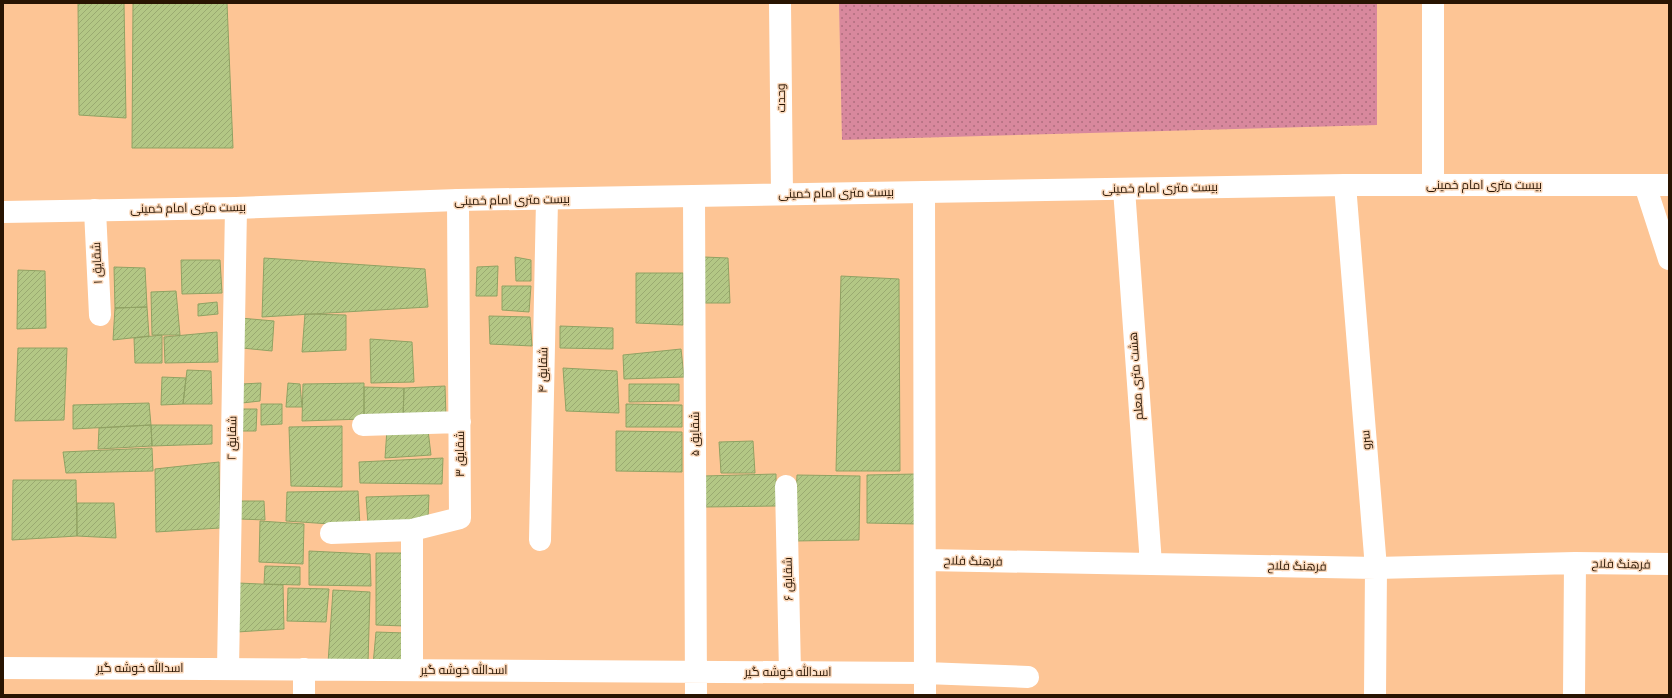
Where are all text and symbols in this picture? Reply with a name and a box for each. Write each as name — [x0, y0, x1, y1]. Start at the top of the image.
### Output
street label: وحدت — [773, 83, 788, 113]
street label: بیست متری امام خمینی — [1426, 177, 1542, 193]
street label: بیست متری امام خمینی — [1102, 179, 1218, 197]
street label: بیست متری امام خمینی — [778, 184, 894, 202]
street label: بیست متری امام خمینی — [454, 191, 570, 209]
street label: بیست متری امام خمینی — [130, 199, 246, 217]
street label: شقایق ۱ — [88, 242, 105, 284]
street label: هشت متری معلم — [1125, 331, 1147, 421]
street label: شقایق ۴ — [535, 347, 550, 393]
street label: شقایق ۵ — [687, 412, 702, 456]
street label: شقایق ۲ — [224, 416, 239, 460]
street label: سرو — [1357, 429, 1374, 451]
street label: شقایق ۳ — [452, 431, 467, 477]
street label: فرهنگ فلاح — [943, 552, 1003, 570]
street label: فرهنگ فلاح — [1591, 555, 1651, 573]
street label: شقایق ۶ — [780, 557, 795, 601]
street label: فرهنگ فلاح — [1267, 557, 1327, 575]
street label: اسدالله خوشه گیر — [95, 660, 184, 675]
street label: اسدالله خوشه گیر — [419, 662, 508, 677]
street label: اسدالله خوشه گیر — [743, 664, 832, 679]

